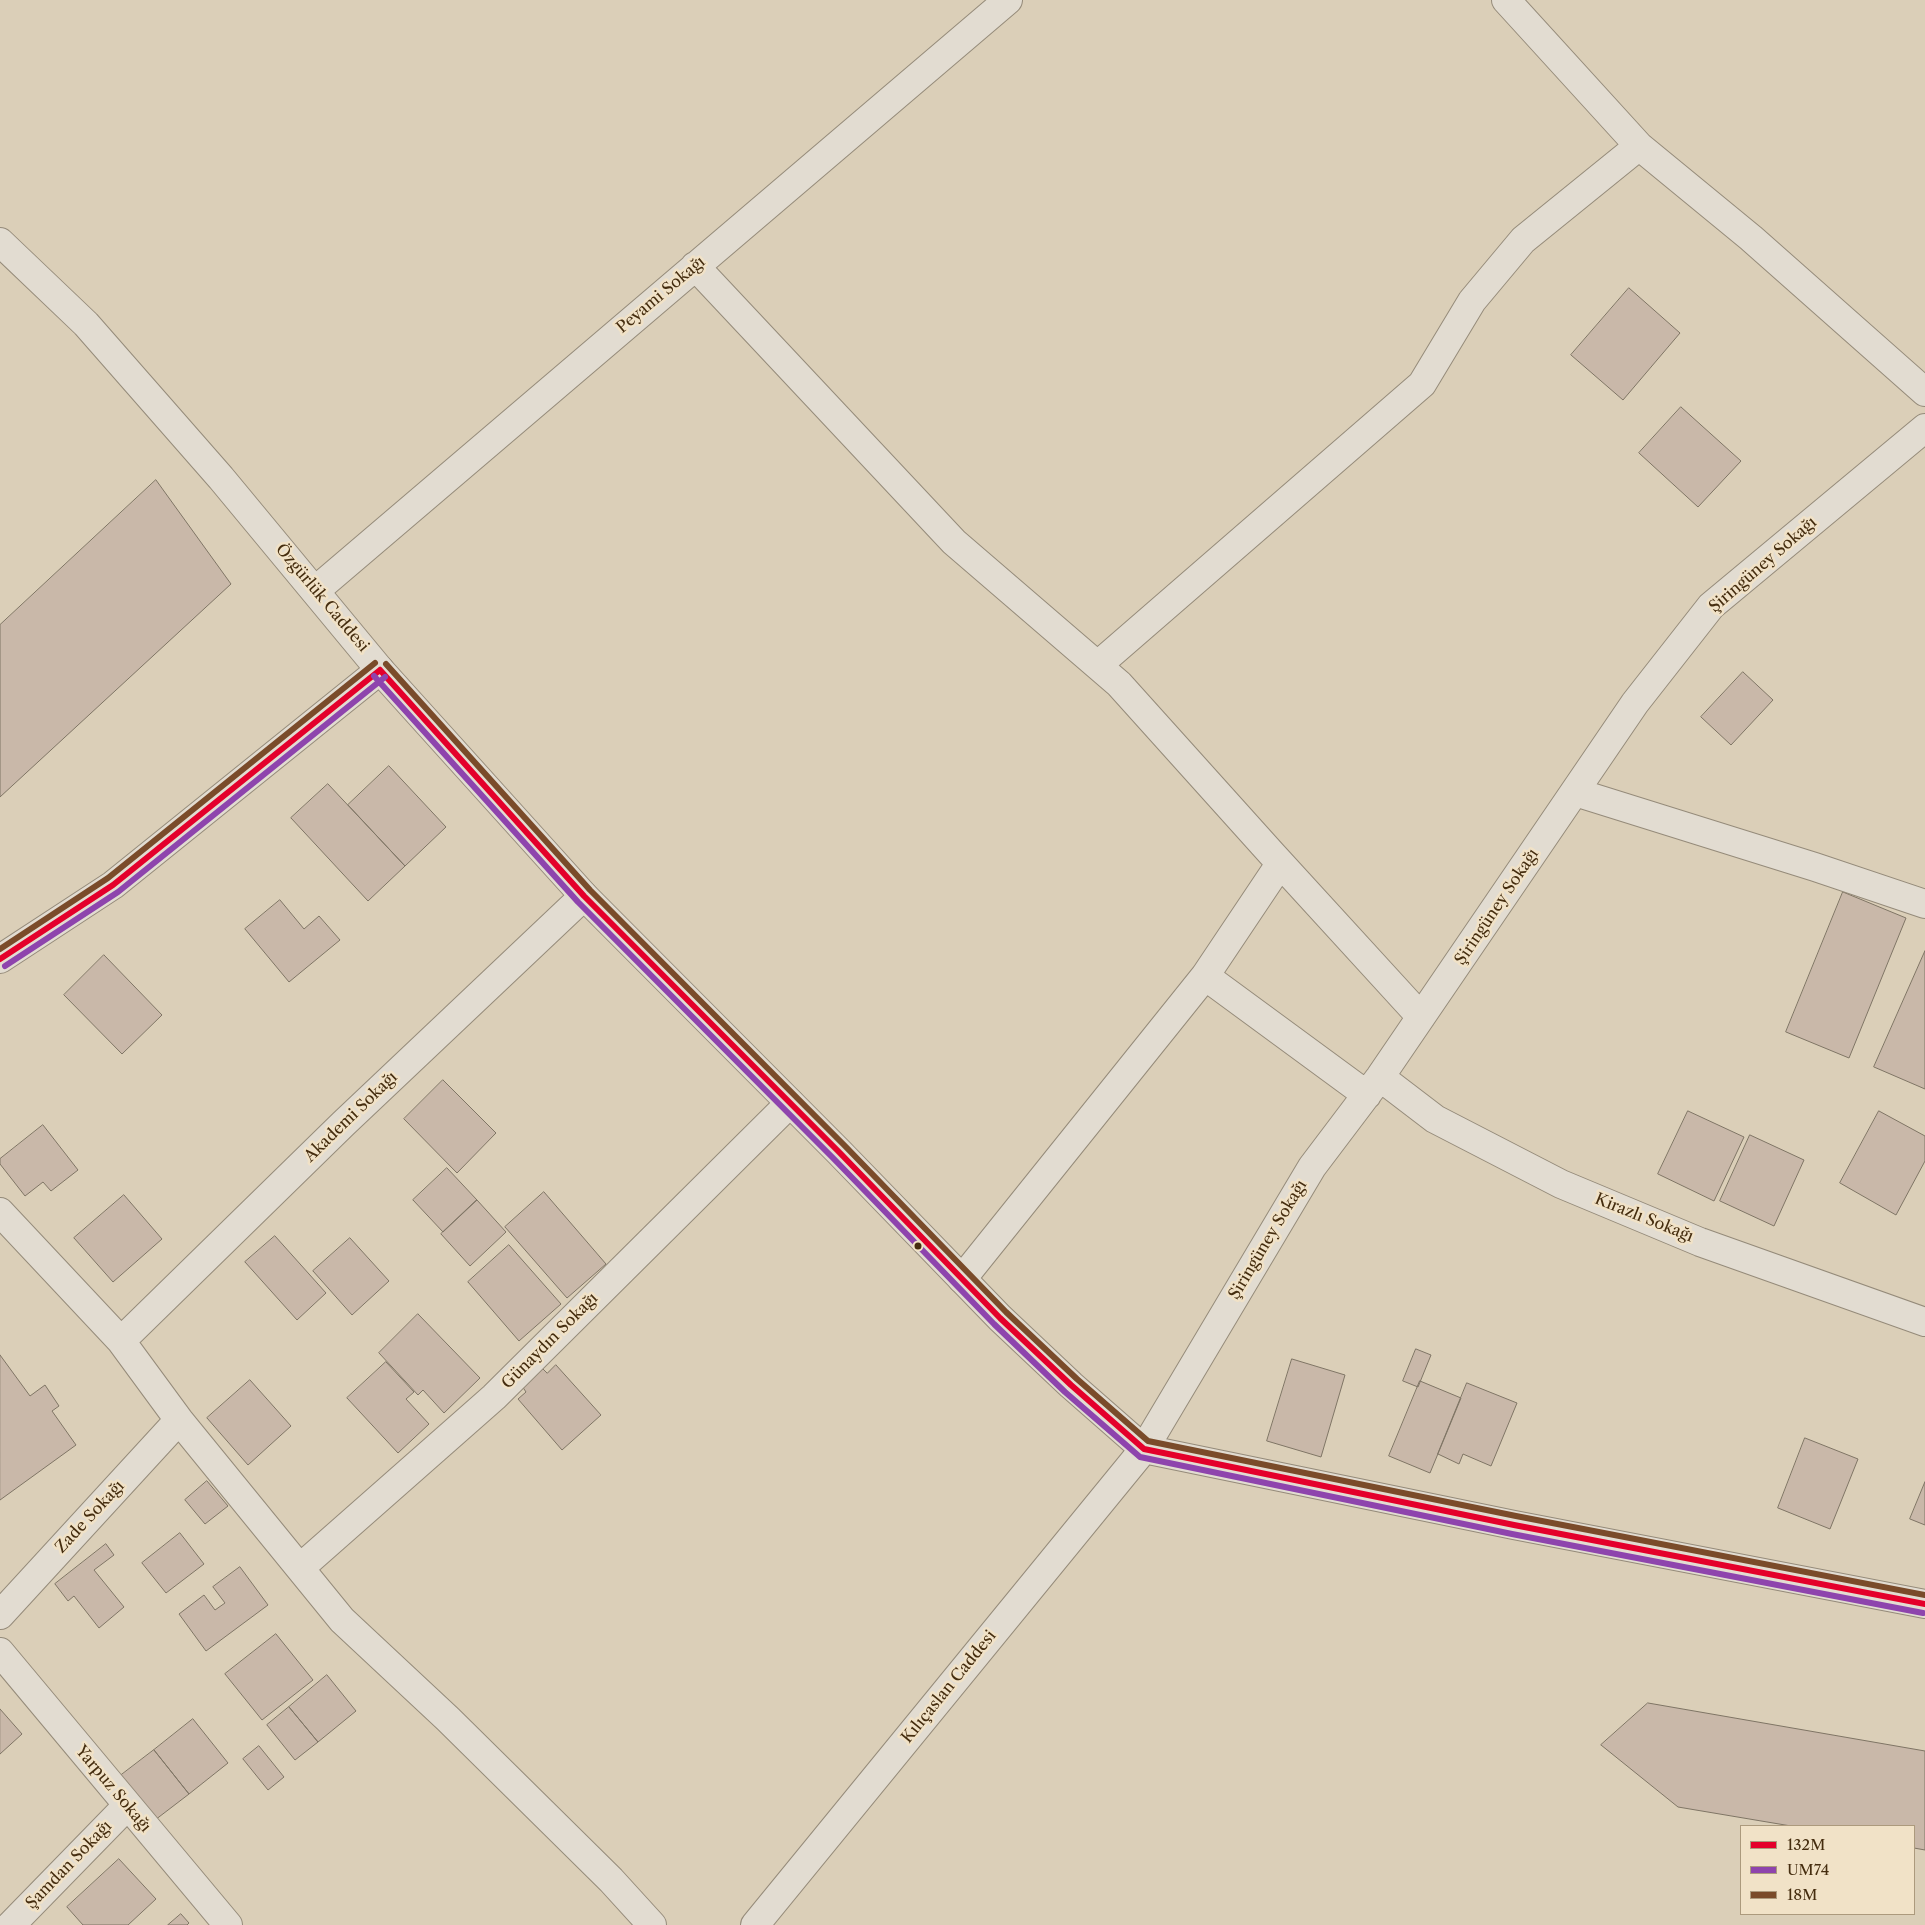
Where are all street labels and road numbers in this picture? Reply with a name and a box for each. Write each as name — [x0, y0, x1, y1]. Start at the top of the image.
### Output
street label: Peyami Sokağı — [613, 252, 709, 338]
street label: Şiringüney Sokağı — [1705, 513, 1821, 617]
street label: Özgürlük Caddesi — [271, 540, 373, 656]
street label: Şiringüney Sokağı — [1451, 845, 1543, 969]
street label: Akademi Sokağı — [301, 1068, 401, 1166]
street label: Şiringüney Sokağı — [1225, 1177, 1311, 1303]
street label: Kirazlı Sokağı — [1592, 1190, 1696, 1246]
street label: Günaydın Sokağı — [498, 1289, 602, 1393]
street label: Zade Sokağı — [52, 1477, 128, 1557]
street label: Kılıçaslan Caddesi — [898, 1627, 1000, 1747]
street label: Yarpuz Sokağı — [71, 1742, 155, 1836]
street label: Şamdan Sokağı — [22, 1817, 116, 1913]

